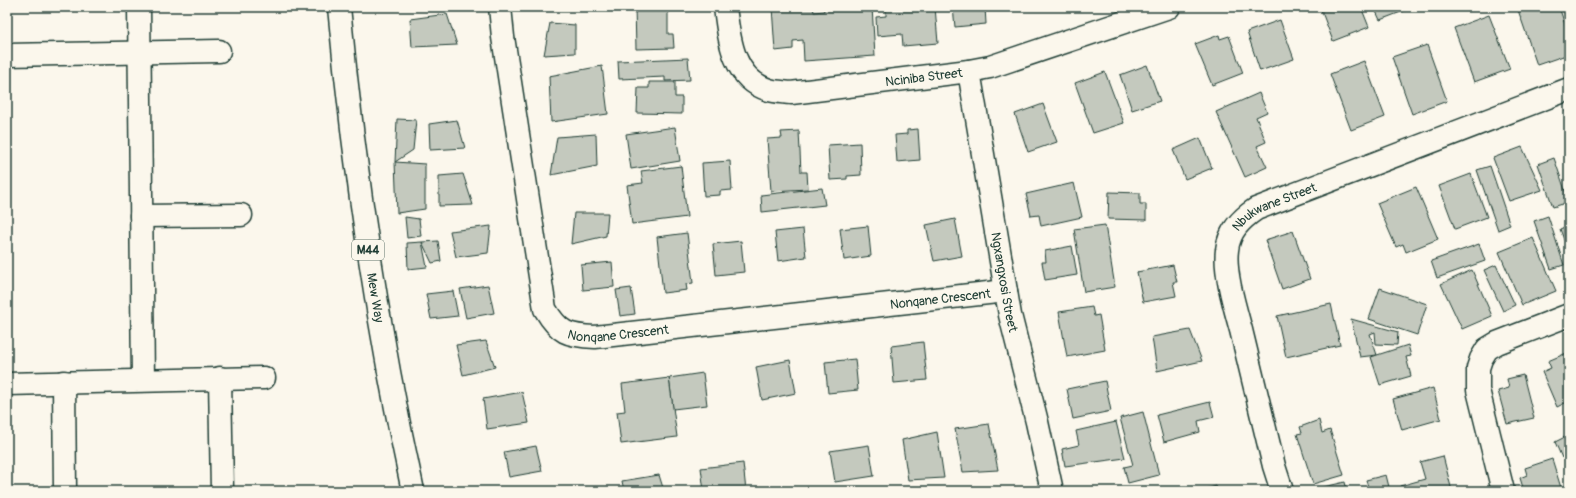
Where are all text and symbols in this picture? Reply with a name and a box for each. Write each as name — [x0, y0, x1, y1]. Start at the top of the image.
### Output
street label: Nciniba Street — [884, 65, 964, 90]
street label: Nbukwane Street — [1229, 179, 1320, 235]
street label: Ngxangxosi Street — [987, 231, 1021, 335]
road number: M44 — [352, 240, 384, 260]
street label: Mew Way — [363, 272, 387, 324]
street label: Nonqane Crescent — [889, 286, 992, 313]
street label: Nonqane Crescent — [566, 322, 670, 346]

